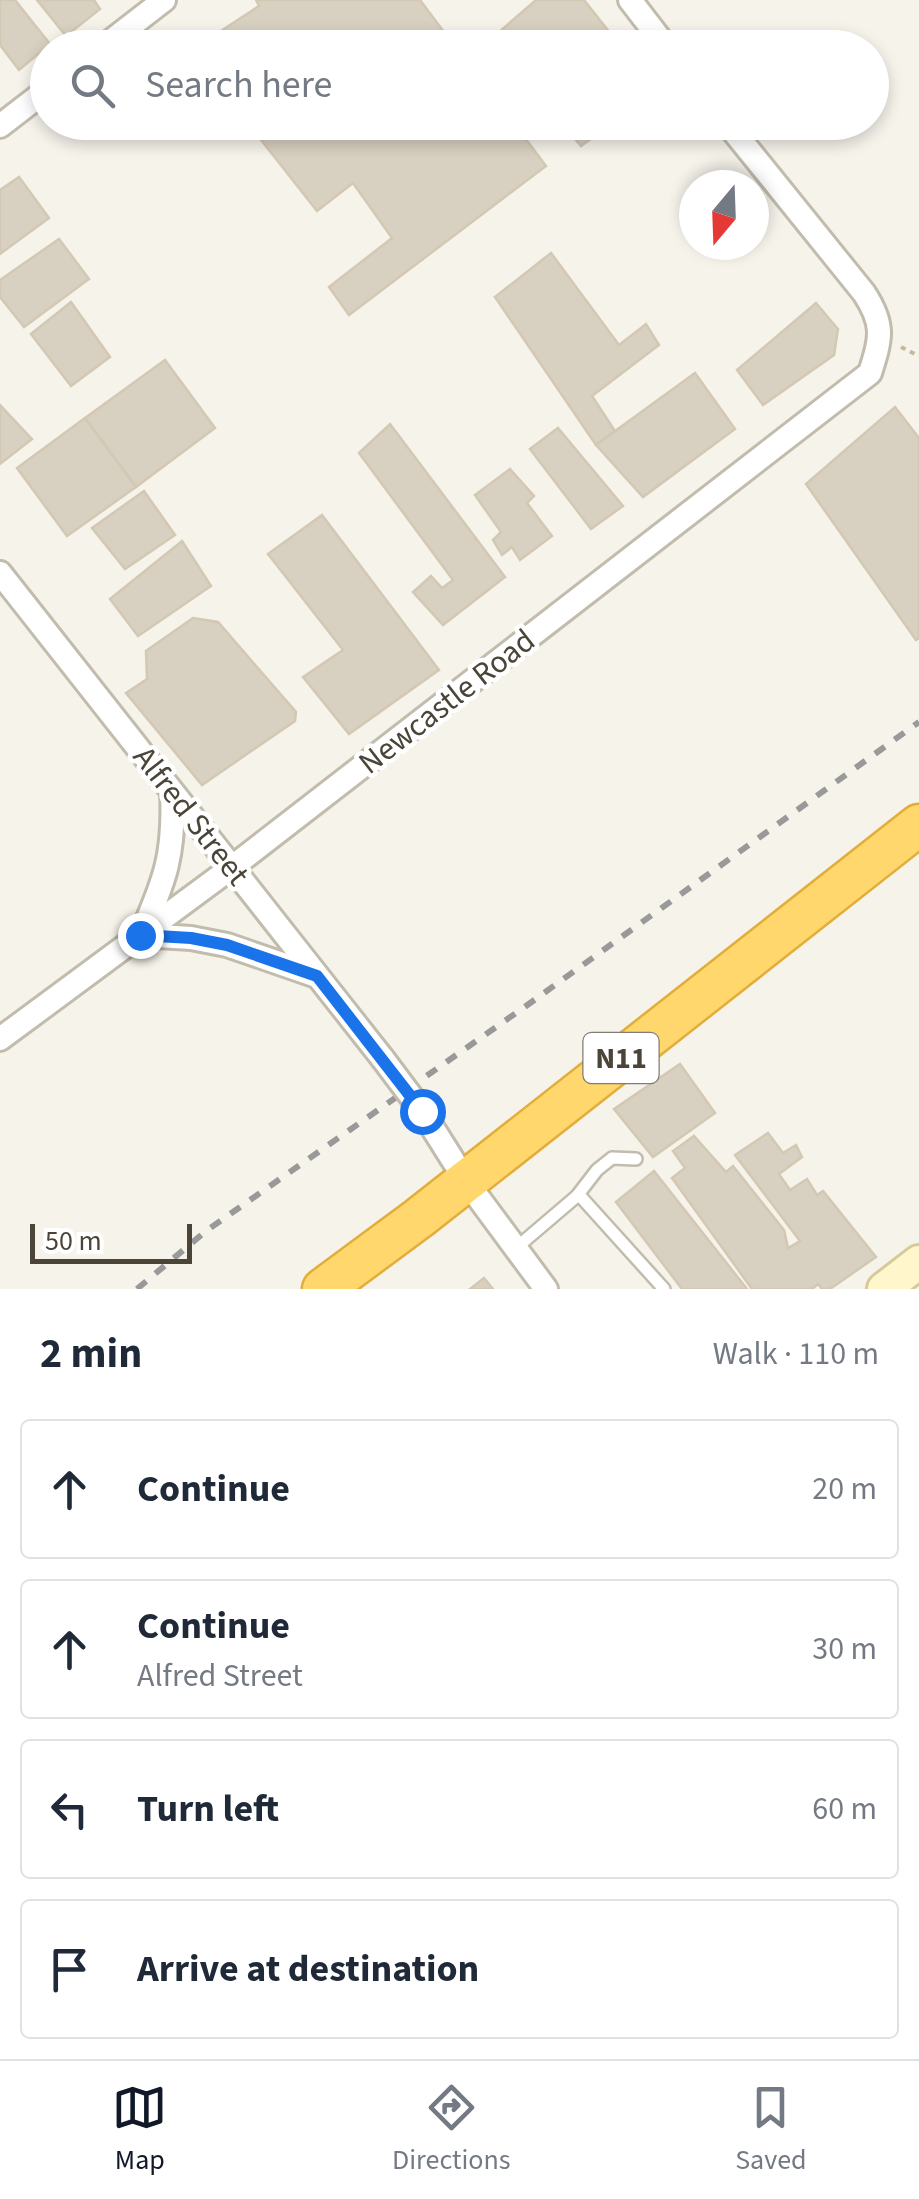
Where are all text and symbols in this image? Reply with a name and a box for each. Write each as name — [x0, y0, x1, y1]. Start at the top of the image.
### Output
search box — [30, 30, 889, 140]
icon: search — [65, 58, 120, 113]
text: Search here — [145, 58, 332, 112]
north arrow — [679, 170, 769, 260]
street label: Newcastle Road — [349, 618, 545, 786]
street label: Alfred Street — [122, 736, 260, 896]
route end — [118, 913, 164, 959]
road number: N11 — [584, 1033, 658, 1083]
route start — [400, 1089, 446, 1135]
scale bar — [30, 1219, 192, 1264]
text: 50 m — [45, 1221, 102, 1261]
text: 2 min — [40, 1324, 142, 1384]
text: Walk · 110 m — [713, 1331, 879, 1377]
icon: ahead — [42, 1462, 97, 1517]
text: Continue — [137, 1462, 290, 1516]
text: 20 m — [812, 1466, 877, 1512]
text: Continue — [137, 1599, 290, 1653]
icon: ahead — [42, 1622, 97, 1677]
text: 30 m — [812, 1626, 877, 1672]
text: Alfred Street — [137, 1653, 303, 1699]
icon: left — [42, 1782, 97, 1837]
text: Turn left — [137, 1782, 279, 1836]
text: 60 m — [812, 1786, 877, 1832]
icon: arrive — [42, 1942, 97, 1997]
text: Arrive at destination — [137, 1942, 479, 1996]
tab: Map — [112, 2080, 167, 2180]
tab: Directions — [392, 2080, 511, 2180]
tab: Saved — [735, 2080, 807, 2180]

